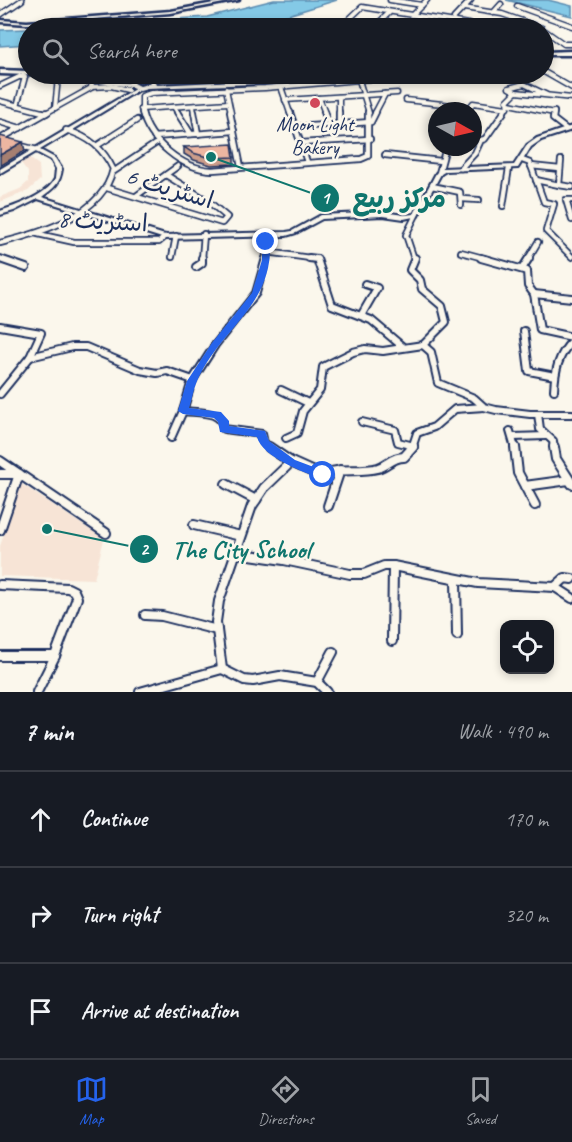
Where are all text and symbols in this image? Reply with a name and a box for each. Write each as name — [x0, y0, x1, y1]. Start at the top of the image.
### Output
search box — [18, 18, 554, 84]
icon: search — [39, 35, 72, 68]
text: Search here — [87, 37, 177, 65]
marker: Moon Light Bakery — [308, 96, 322, 110]
north arrow — [428, 102, 482, 156]
place label: Moon Light Bakery — [276, 112, 356, 160]
street label: اسٹریٹ 6 — [123, 161, 217, 215]
callout: مرکز ربیع — [310, 176, 458, 220]
text: مرکز ربیع — [352, 182, 446, 217]
text: 1 — [321, 187, 331, 209]
street label: اسٹریٹ 8 — [57, 204, 149, 238]
route end — [252, 228, 278, 254]
route start — [309, 461, 335, 487]
callout: The City School — [129, 527, 322, 571]
text: The City School — [172, 533, 316, 566]
text: 2 — [140, 538, 150, 560]
map controls — [500, 620, 554, 674]
button: locate — [500, 620, 554, 674]
text: 7 min — [24, 715, 74, 748]
text: Walk · 490 m — [458, 719, 548, 744]
icon: ahead — [24, 803, 57, 836]
text: Continue — [81, 805, 147, 833]
text: 170 m — [505, 807, 548, 832]
icon: right — [24, 899, 57, 932]
text: Turn right — [81, 901, 158, 929]
text: 320 m — [505, 903, 548, 928]
icon: arrive — [24, 995, 57, 1028]
text: Arrive at destination — [81, 997, 238, 1025]
tab: Map — [75, 1073, 108, 1129]
tab: Directions — [258, 1073, 314, 1129]
tab: Saved — [464, 1073, 497, 1129]

